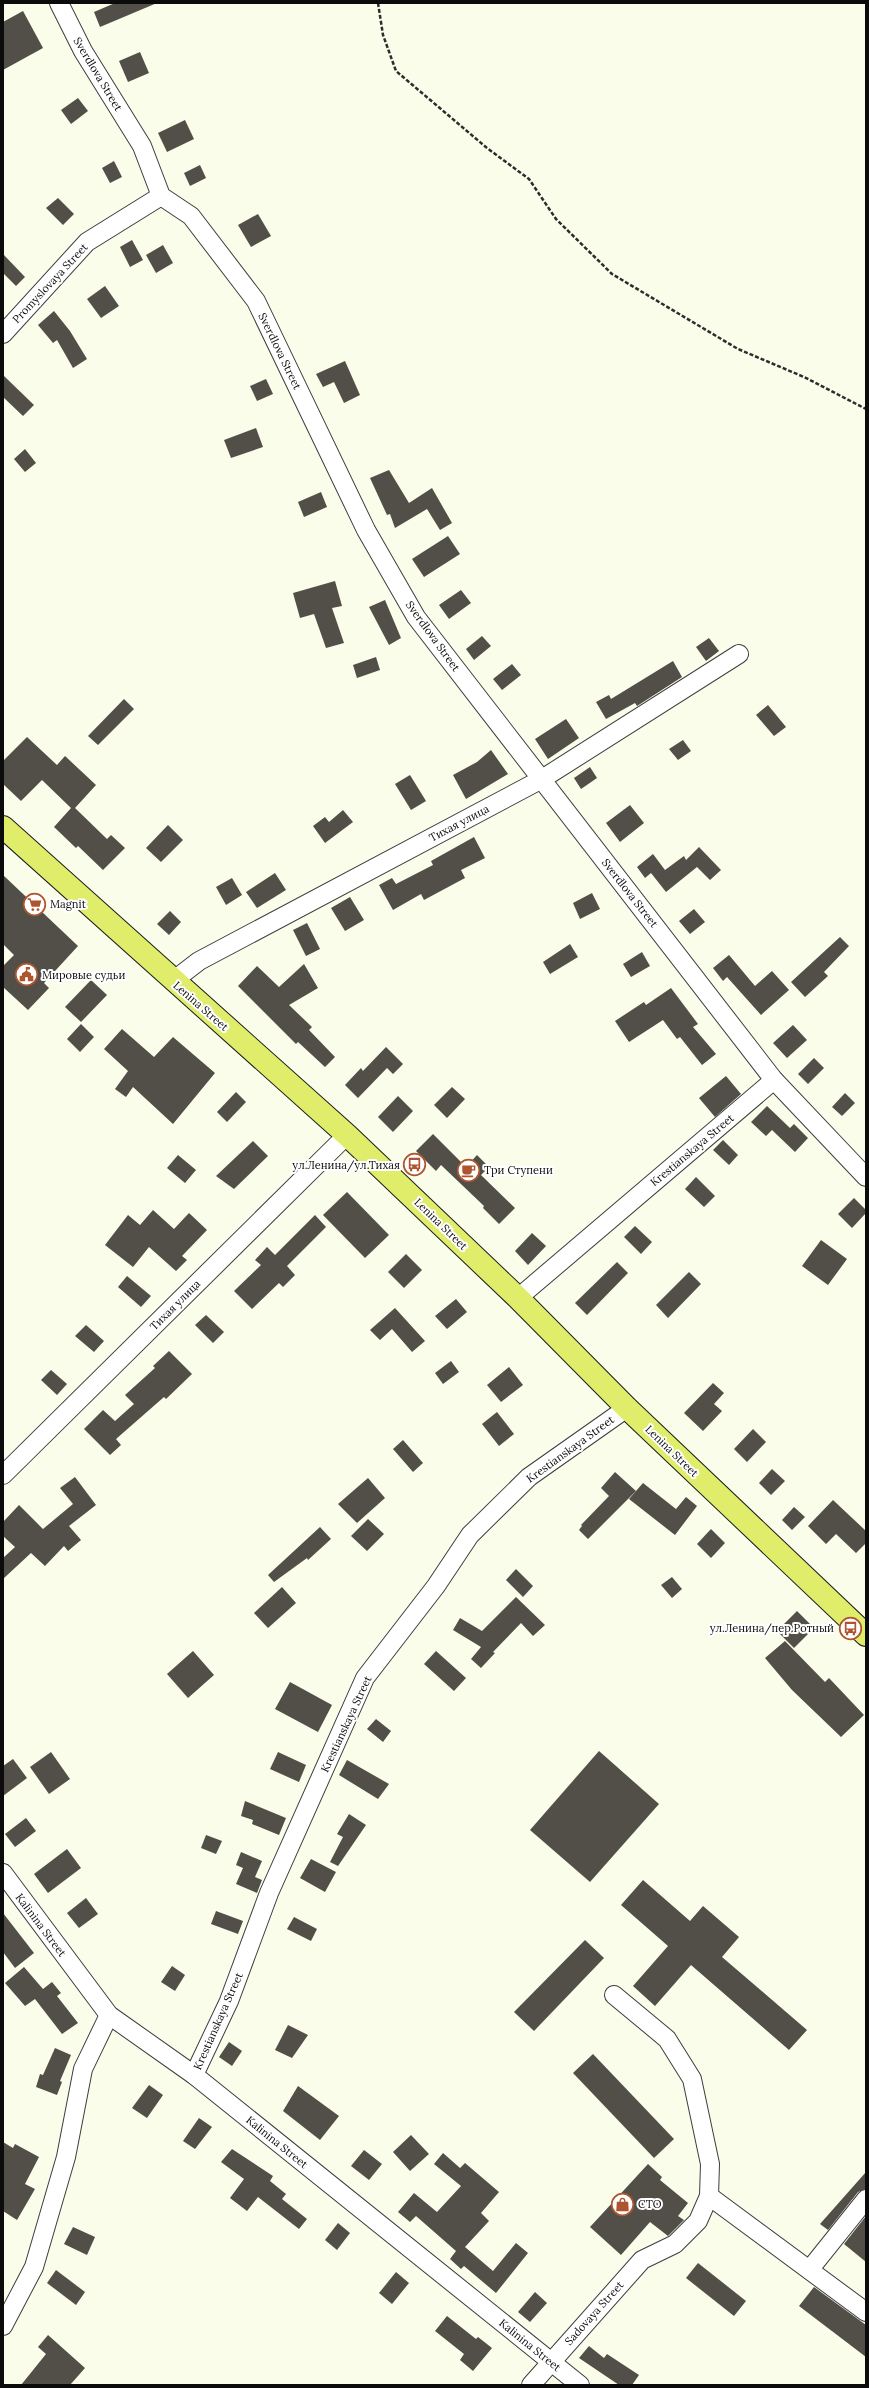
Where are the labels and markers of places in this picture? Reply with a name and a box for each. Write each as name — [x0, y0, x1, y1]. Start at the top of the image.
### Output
supermarket icon: Magnit — [21, 891, 47, 917]
place label: Magnit — [50, 897, 87, 911]
public building icon: Мировые судьи — [14, 962, 40, 988]
place label: Мировые судьи — [42, 968, 125, 982]
bus stop icon: ул.Ленина/ул.Тихая — [402, 1152, 428, 1178]
cafe icon: Три Ступени — [455, 1157, 481, 1183]
place label: ул.Ленина/ул.Тихая — [292, 1158, 400, 1173]
place label: Три Ступени — [484, 1163, 553, 1177]
bus stop icon: ул.Ленина/пер.Ротный — [837, 1615, 863, 1641]
place label: ул.Ленина/пер.Ротный — [710, 1621, 834, 1636]
shop icon: СТО — [610, 2191, 636, 2217]
place label: СТО — [638, 2197, 662, 2211]

